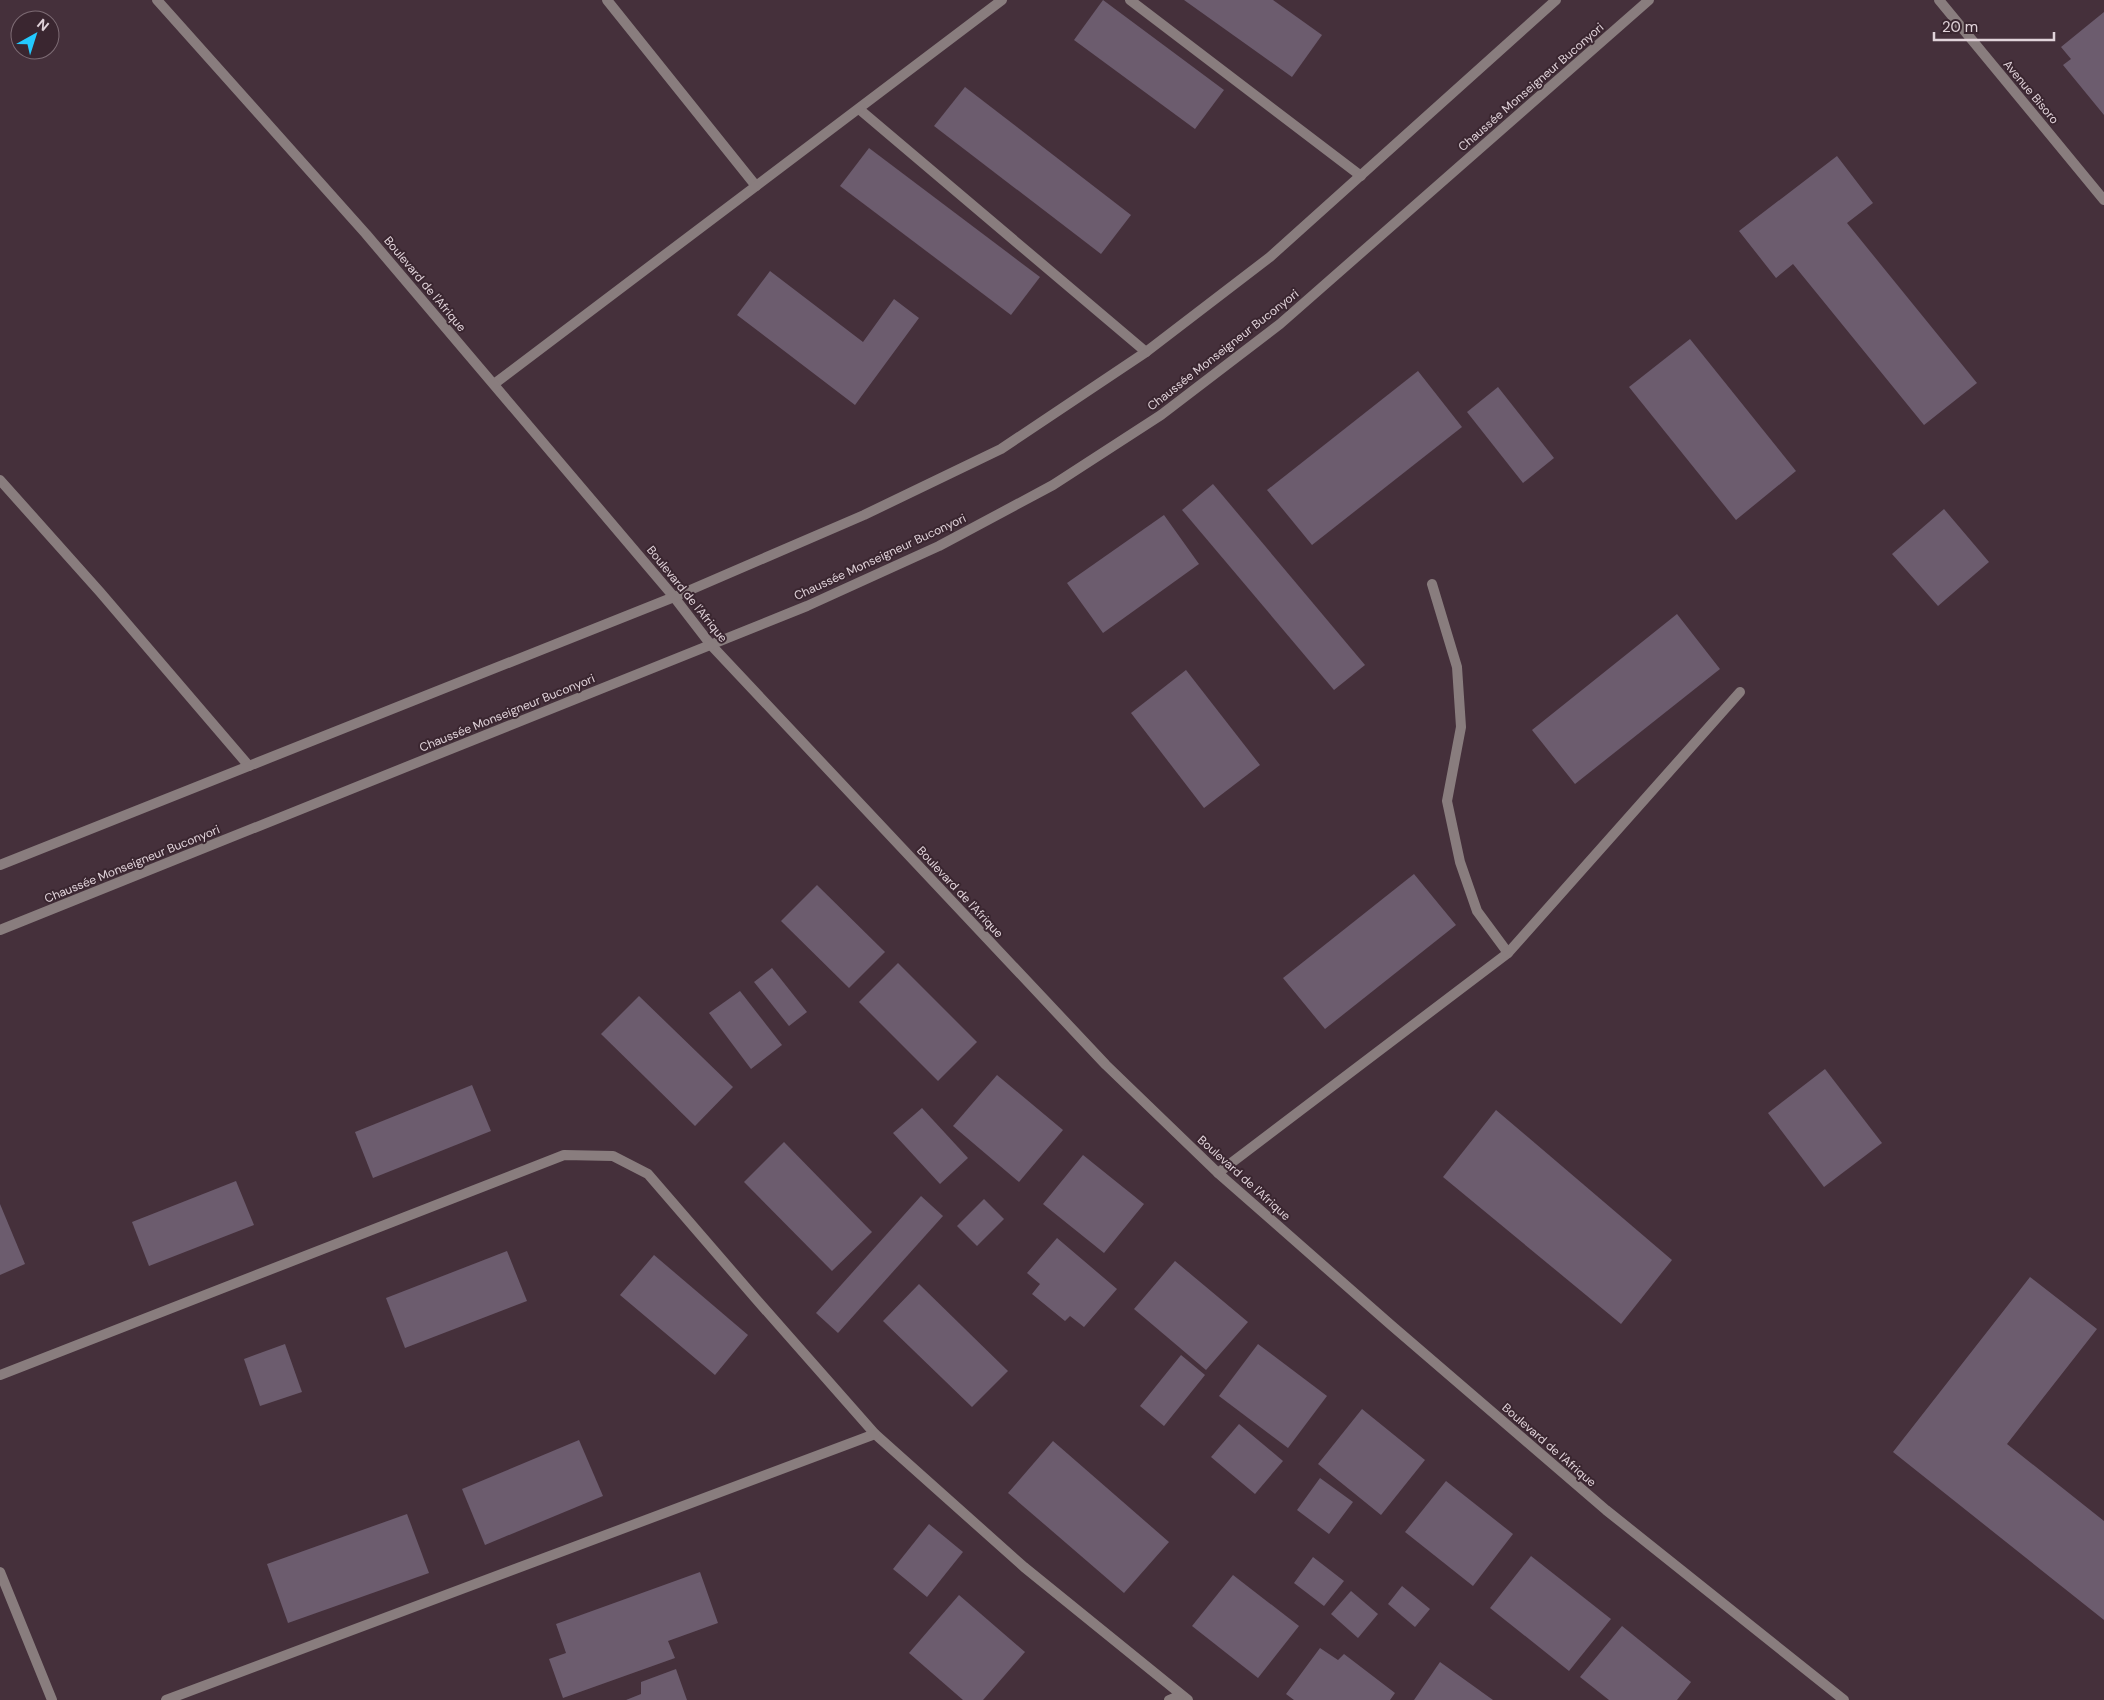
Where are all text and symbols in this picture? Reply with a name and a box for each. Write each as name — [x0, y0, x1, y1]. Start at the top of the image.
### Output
north arrow — [10, 10, 60, 60]
scale bar — [1934, 10, 2054, 42]
text: N — [34, 15, 53, 35]
text: 20 m — [1942, 17, 1978, 37]
street label: Chaussée Monseigneur Buconyori — [1455, 19, 1607, 155]
street label: Avenue Bisoro — [2000, 57, 2062, 127]
street label: Boulevard de l'Afrique — [380, 233, 470, 335]
street label: Chaussée Monseigneur Buconyori — [1144, 286, 1302, 414]
street label: Chaussée Monseigneur Buconyori — [791, 510, 969, 604]
street label: Boulevard de l'Afrique — [643, 542, 731, 646]
street label: Chaussée Monseigneur Buconyori — [417, 670, 597, 756]
street label: Chaussée Monseigneur Buconyori — [42, 821, 222, 907]
street label: Boulevard de l'Afrique — [913, 843, 1007, 941]
street label: Boulevard de l'Afrique — [1194, 1132, 1294, 1224]
street label: Boulevard de l'Afrique — [1499, 1400, 1600, 1490]

